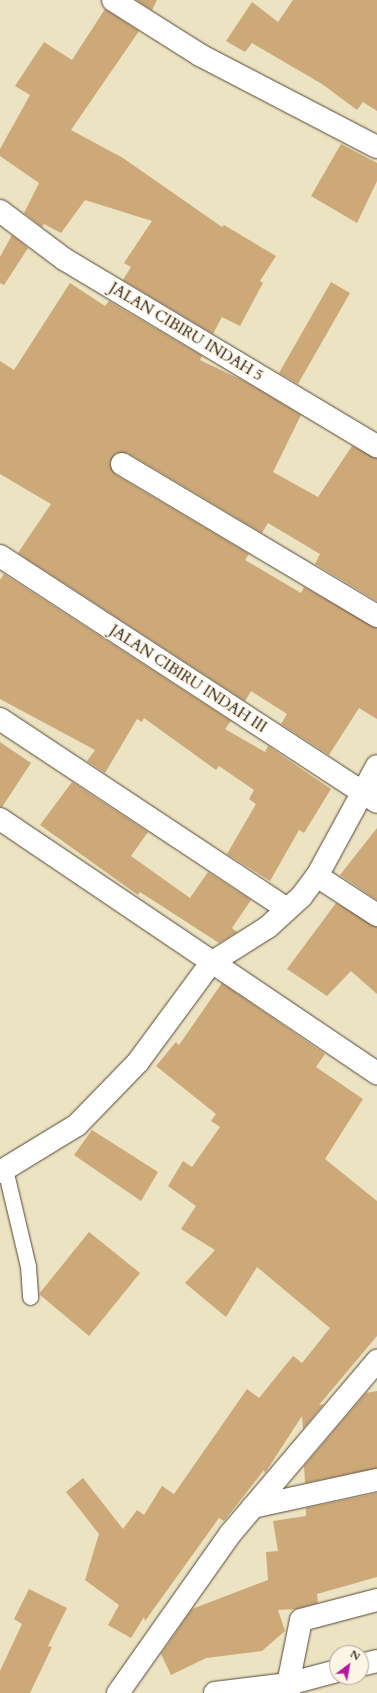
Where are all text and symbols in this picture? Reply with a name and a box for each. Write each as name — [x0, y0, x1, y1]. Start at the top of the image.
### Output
street label: JALAN CIBIRU INDAH 5 — [106, 279, 266, 385]
street label: JALAN CIBIRU INDAH III — [106, 621, 270, 737]
north arrow — [329, 1645, 369, 1685]
text: N — [347, 1646, 363, 1664]

